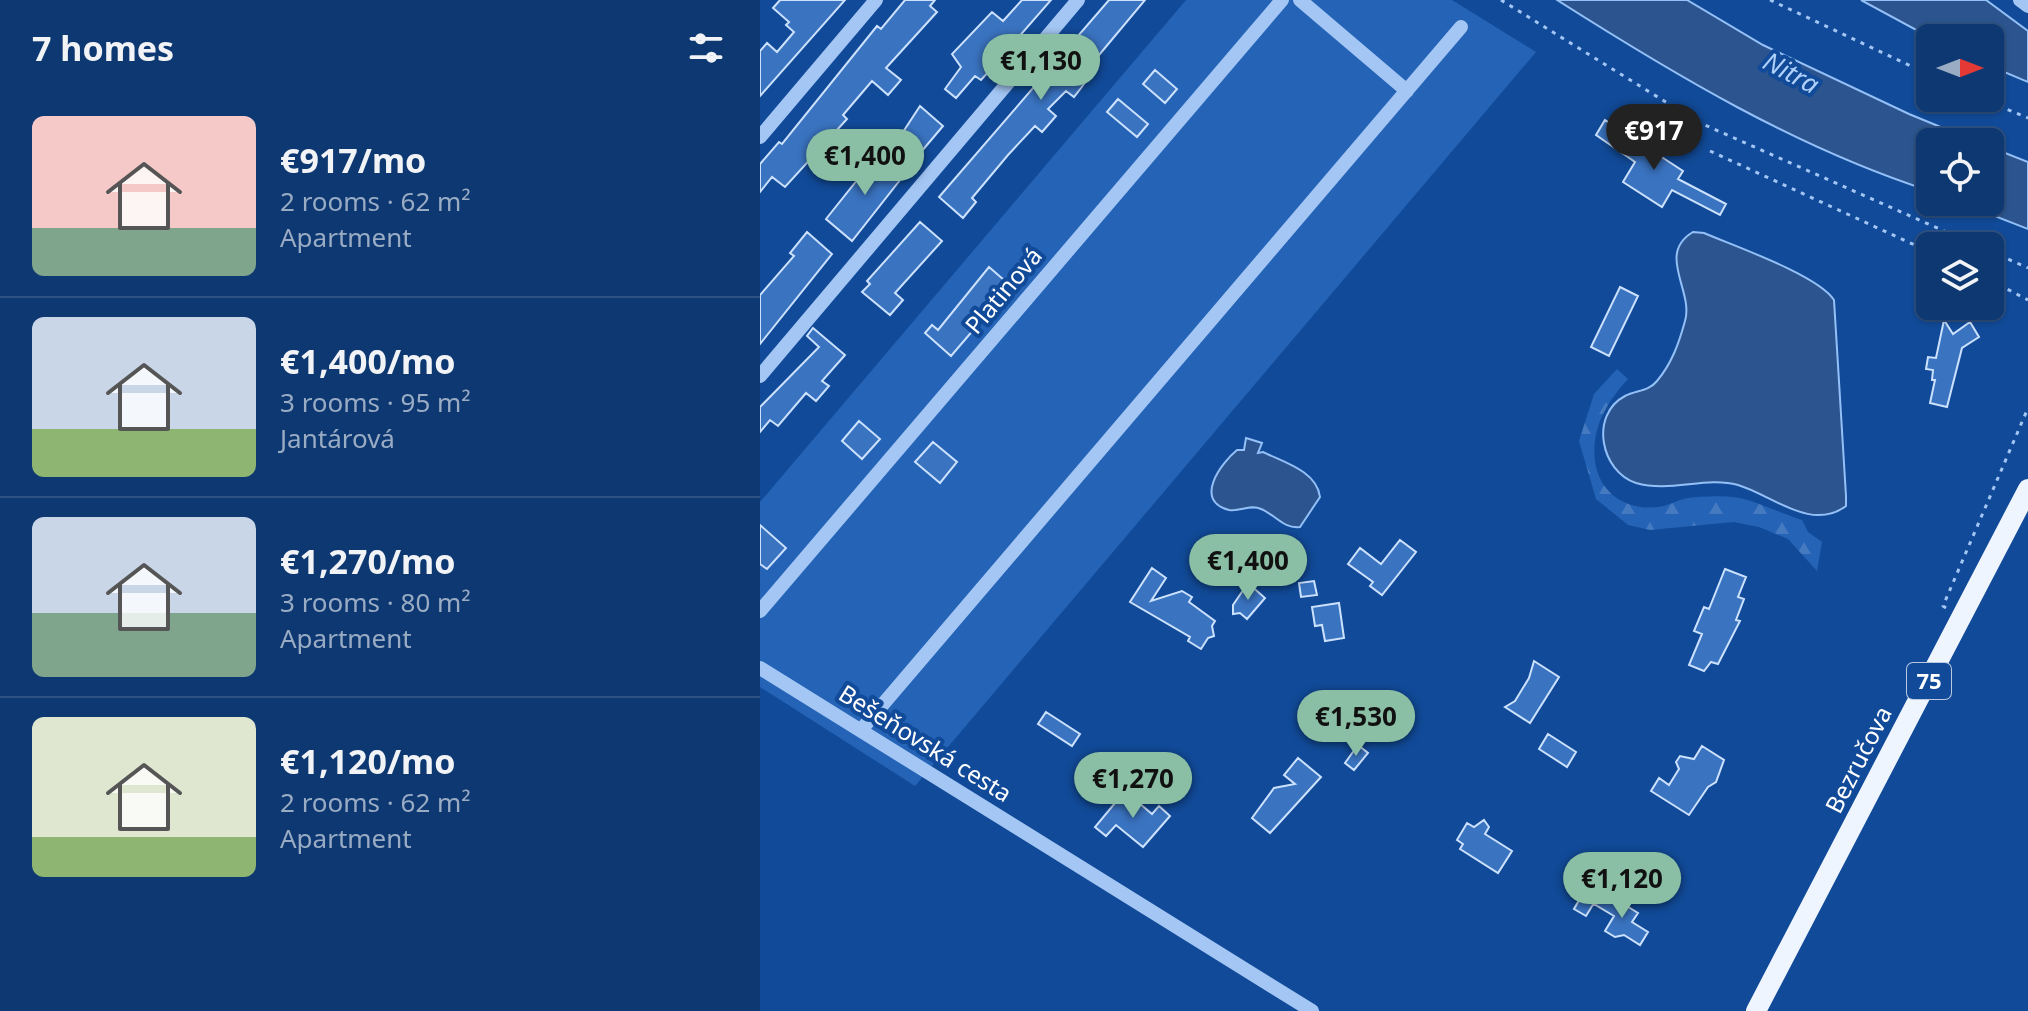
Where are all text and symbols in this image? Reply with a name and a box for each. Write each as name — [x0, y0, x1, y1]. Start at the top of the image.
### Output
north arrow — [1916, 24, 2004, 112]
map controls — [1916, 24, 2004, 320]
text: 7 homes — [32, 25, 174, 71]
icon: filters — [684, 26, 728, 70]
pin: €1,130 — [976, 34, 1106, 102]
text: €1,130 — [1000, 42, 1082, 78]
water label: Nitra — [1757, 43, 1826, 102]
pin: €917 — [1607, 104, 1701, 172]
text: €917 — [1624, 112, 1684, 148]
button: locate — [1916, 128, 2004, 216]
pin: €1,400 — [800, 129, 930, 197]
text: €917/mo — [280, 137, 426, 183]
text: €1,400 — [824, 137, 906, 173]
icon: home — [96, 148, 192, 244]
text: 2 rooms · 62 m² — [280, 183, 470, 219]
text: Apartment — [280, 219, 412, 255]
button: layers — [1916, 232, 2004, 320]
street label: Platinová — [957, 240, 1049, 340]
text: €1,400/mo — [280, 338, 455, 384]
icon: home — [96, 349, 192, 445]
text: 3 rooms · 95 m² — [280, 384, 470, 420]
text: Jantárová — [280, 420, 395, 456]
pin: €1,400 — [1183, 534, 1313, 602]
text: €1,270/mo — [280, 538, 455, 584]
text: €1,400 — [1207, 542, 1289, 578]
icon: home — [96, 549, 192, 645]
text: 3 rooms · 80 m² — [280, 584, 470, 620]
text: Apartment — [280, 620, 412, 656]
road number: 75 — [1907, 663, 1951, 699]
street label: Bešeňovská cesta — [833, 676, 1018, 809]
pin: €1,530 — [1291, 690, 1421, 758]
text: €1,530 — [1315, 698, 1397, 734]
street label: Bezručova — [1817, 700, 1899, 819]
text: €1,120/mo — [280, 738, 455, 784]
icon: home — [96, 749, 192, 845]
pin: €1,270 — [1068, 752, 1198, 820]
text: €1,270 — [1092, 760, 1174, 796]
text: 2 rooms · 62 m² — [280, 784, 470, 820]
text: Apartment — [280, 820, 412, 856]
pin: €1,120 — [1557, 852, 1687, 920]
text: €1,120 — [1581, 860, 1663, 896]

